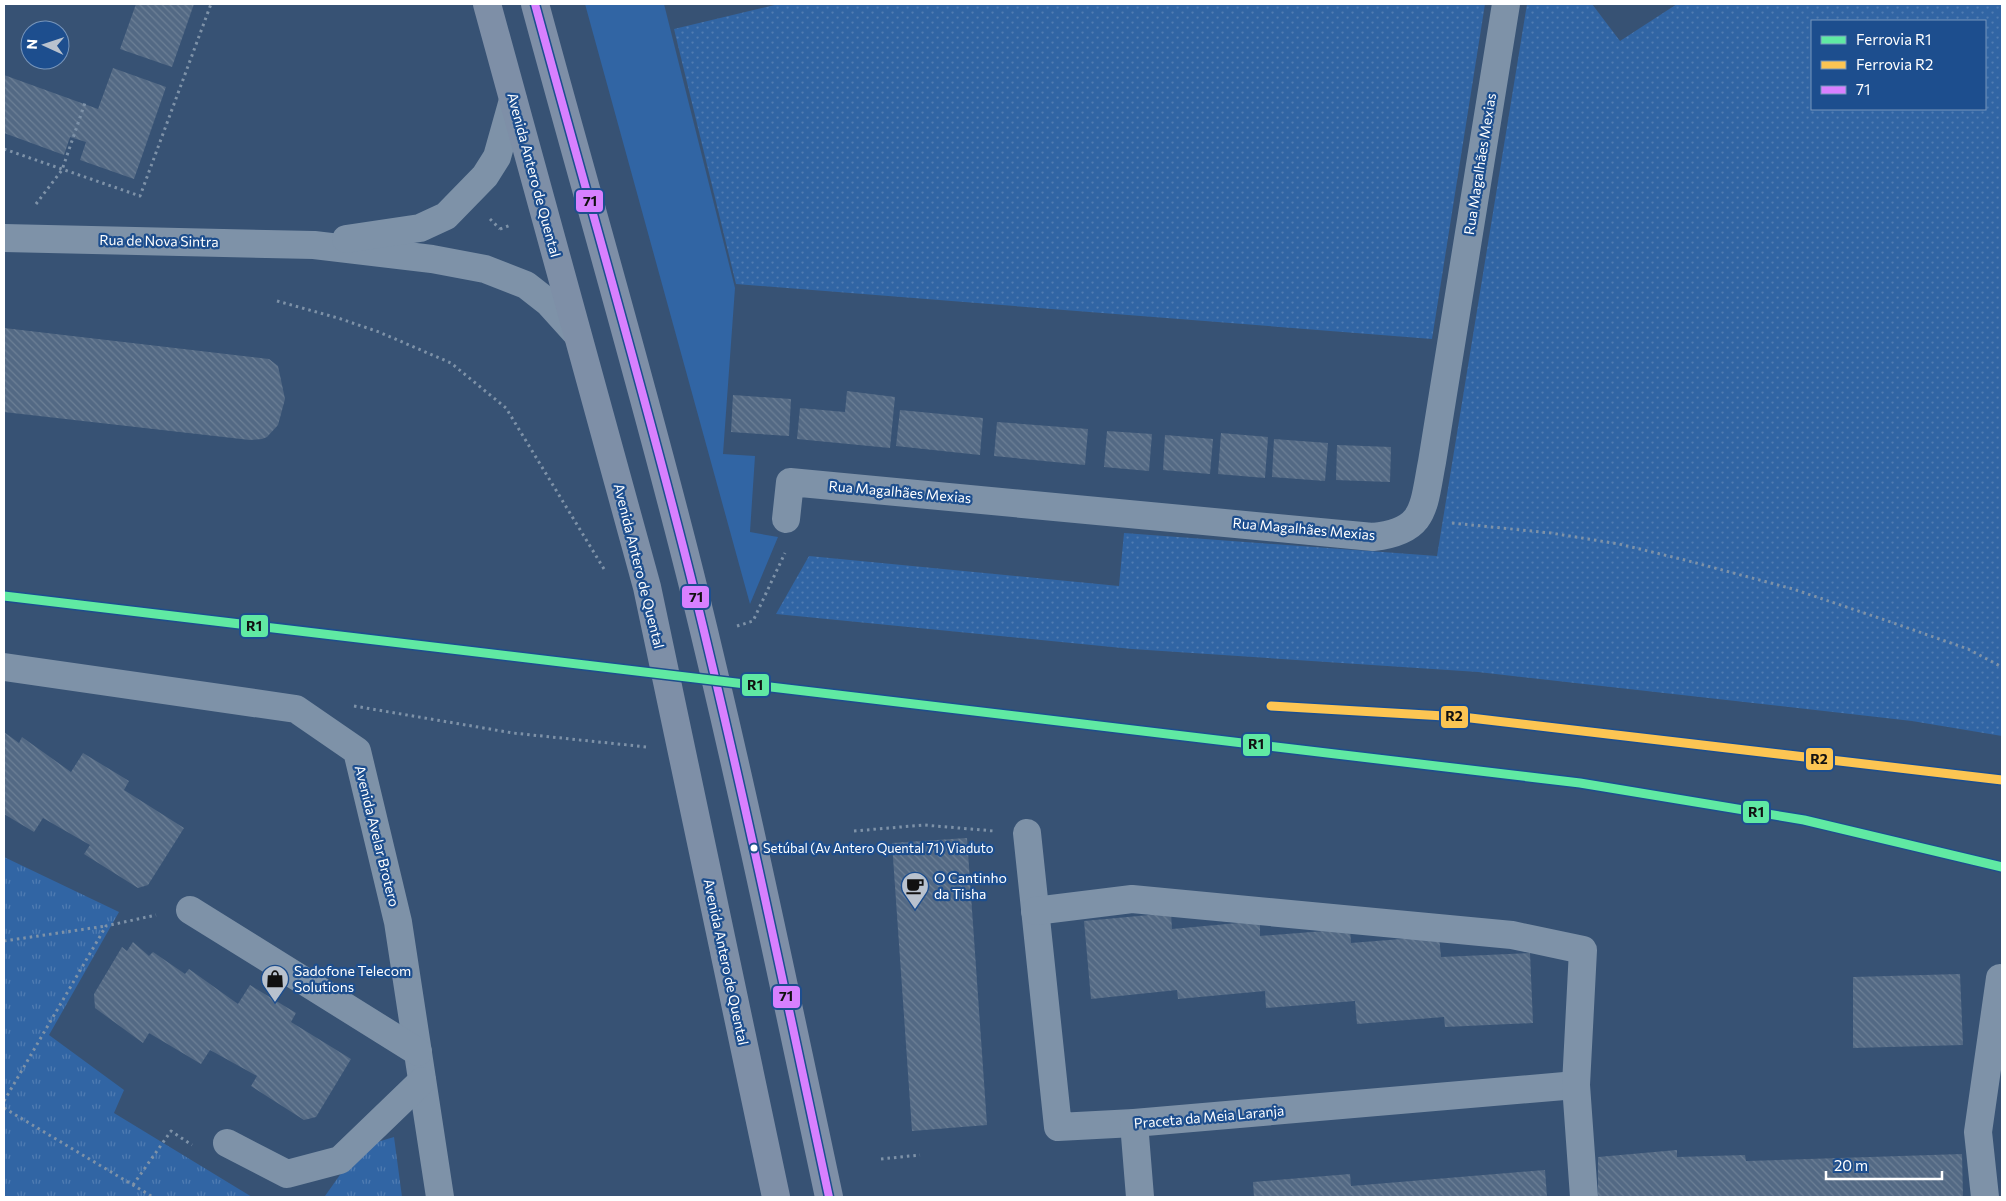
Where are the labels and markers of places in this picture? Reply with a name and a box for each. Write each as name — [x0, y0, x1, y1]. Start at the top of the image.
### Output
place label: Setúbal (Av Antero Quental 71) Viaduto — [763, 840, 994, 856]
marker: Setúbal (Av Antero Quental 71) Viaduto — [749, 843, 759, 853]
place label: O Cantinho da Tisha — [934, 869, 1007, 902]
cafe icon: O Cantinho da Tisha — [900, 871, 930, 910]
place label: Sadofone Telecom Solutions — [294, 962, 411, 995]
shop icon: Sadofone Telecom Solutions — [260, 964, 290, 1003]

